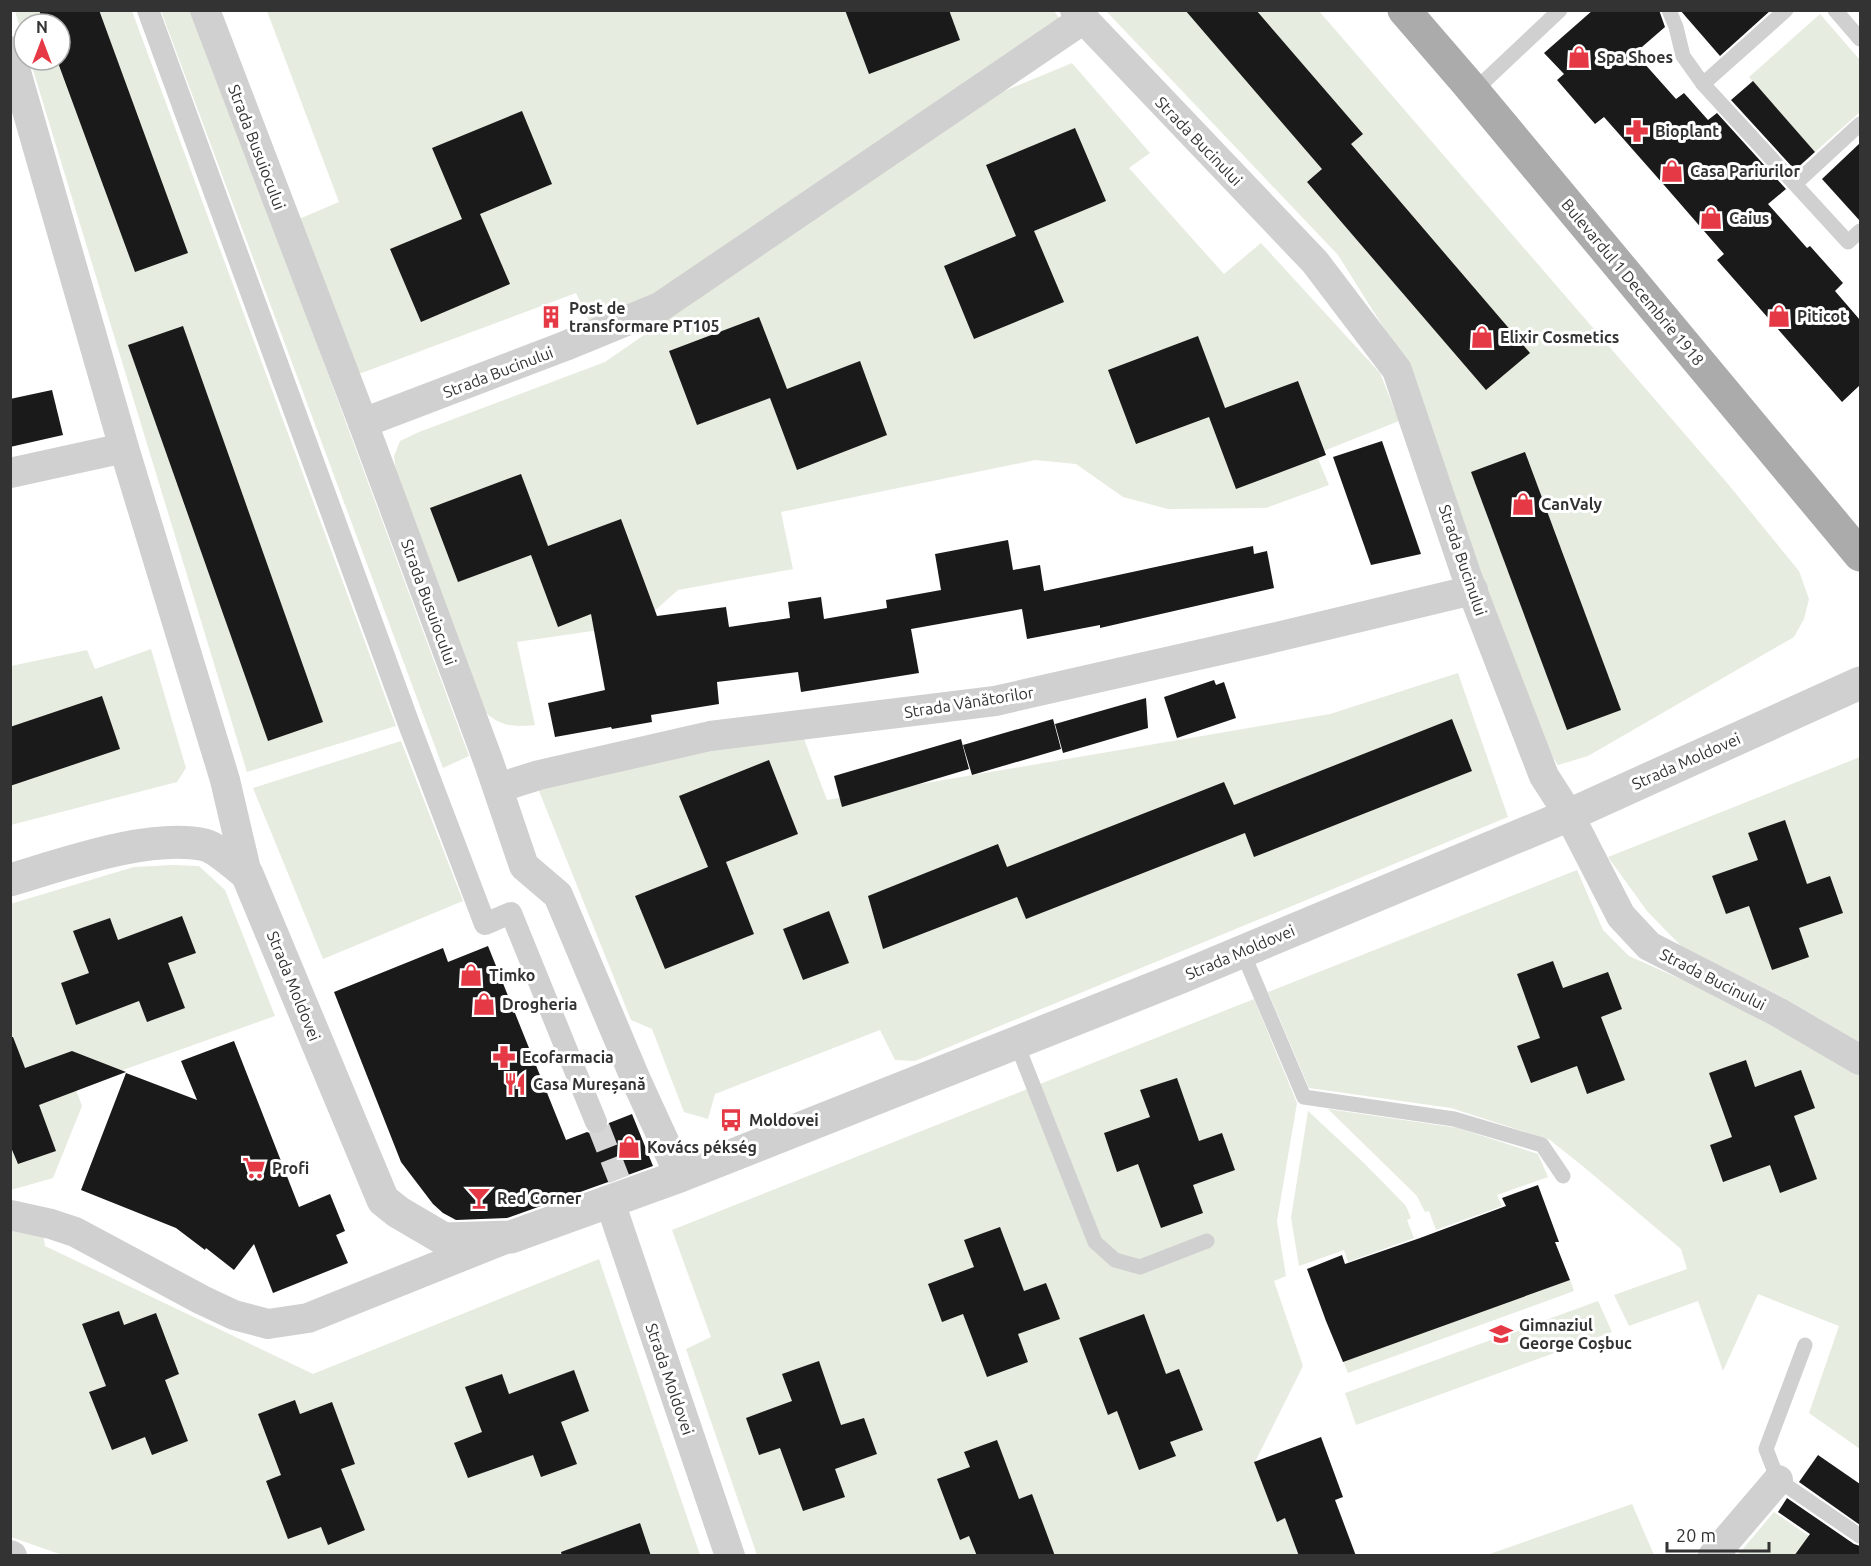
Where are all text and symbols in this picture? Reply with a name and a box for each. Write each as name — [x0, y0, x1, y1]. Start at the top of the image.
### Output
north arrow — [12, 12, 72, 72]
text: N — [36, 18, 48, 36]
shop icon: Spa Shoes — [1566, 44, 1592, 70]
place label: Spa Shoes — [1597, 48, 1673, 66]
street label: Strada Busuiocului — [225, 82, 289, 212]
street label: Strada Bucinului — [1152, 93, 1246, 189]
pharmacy icon: Bioplant — [1624, 118, 1650, 144]
place label: Bioplant — [1655, 122, 1719, 140]
shop icon: Casa Pariurilor — [1659, 158, 1685, 184]
place label: Casa Pariurilor — [1690, 162, 1800, 180]
street label: Bulevardul 1 Decembrie 1918 — [1558, 195, 1708, 369]
shop icon: Caius — [1698, 205, 1724, 231]
place label: Caius — [1729, 209, 1769, 227]
place label: Post de transformare PT105 — [569, 299, 720, 335]
shop icon: Piticot — [1766, 303, 1792, 329]
building icon: Post de transformare PT105 — [538, 304, 564, 330]
place label: Piticot — [1797, 307, 1847, 325]
shop icon: Elixir Cosmetics — [1469, 324, 1495, 350]
place label: Elixir Cosmetics — [1500, 328, 1619, 346]
street label: Strada Bucinului — [440, 343, 556, 401]
shop icon: CanValy — [1510, 491, 1536, 517]
place label: CanValy — [1541, 495, 1602, 513]
street label: Strada Bucinului — [1436, 502, 1490, 618]
street label: Strada Busuiocului — [398, 537, 460, 667]
street label: Strada Vânătorilor — [903, 683, 1035, 721]
street label: Strada Moldovei — [1629, 729, 1743, 793]
street label: Strada Moldovei — [1183, 921, 1297, 983]
street label: Strada Moldovei — [264, 928, 324, 1044]
street label: Strada Bucinului — [1657, 945, 1769, 1013]
shop icon: Timko — [458, 962, 484, 988]
place label: Timko — [489, 966, 535, 984]
shop icon: Drogheria — [471, 991, 497, 1017]
place label: Drogheria — [502, 995, 577, 1013]
pharmacy icon: Ecofarmacia — [491, 1044, 517, 1070]
place label: Ecofarmacia — [522, 1048, 614, 1066]
restaurant icon: Casa Mureșană — [502, 1071, 528, 1097]
place label: Casa Mureșană — [533, 1075, 646, 1094]
bus stop icon: Moldovei — [718, 1107, 744, 1133]
place label: Moldovei — [749, 1111, 819, 1129]
shop icon: Kovács pékség — [616, 1134, 642, 1160]
place label: Kovács pékség — [647, 1138, 757, 1156]
supermarket icon: Profi — [241, 1155, 267, 1181]
place label: Profi — [272, 1159, 309, 1177]
bar icon: Red Corner — [466, 1185, 492, 1211]
place label: Red Corner — [497, 1189, 582, 1207]
place label: Gimnaziul George Coșbuc — [1519, 1316, 1632, 1353]
street label: Strada Moldovei — [642, 1321, 698, 1437]
school or university icon: Gimnaziul George Coșbuc — [1488, 1321, 1514, 1347]
scale bar — [1667, 1515, 1769, 1553]
text: 20 m — [1676, 1525, 1716, 1545]

